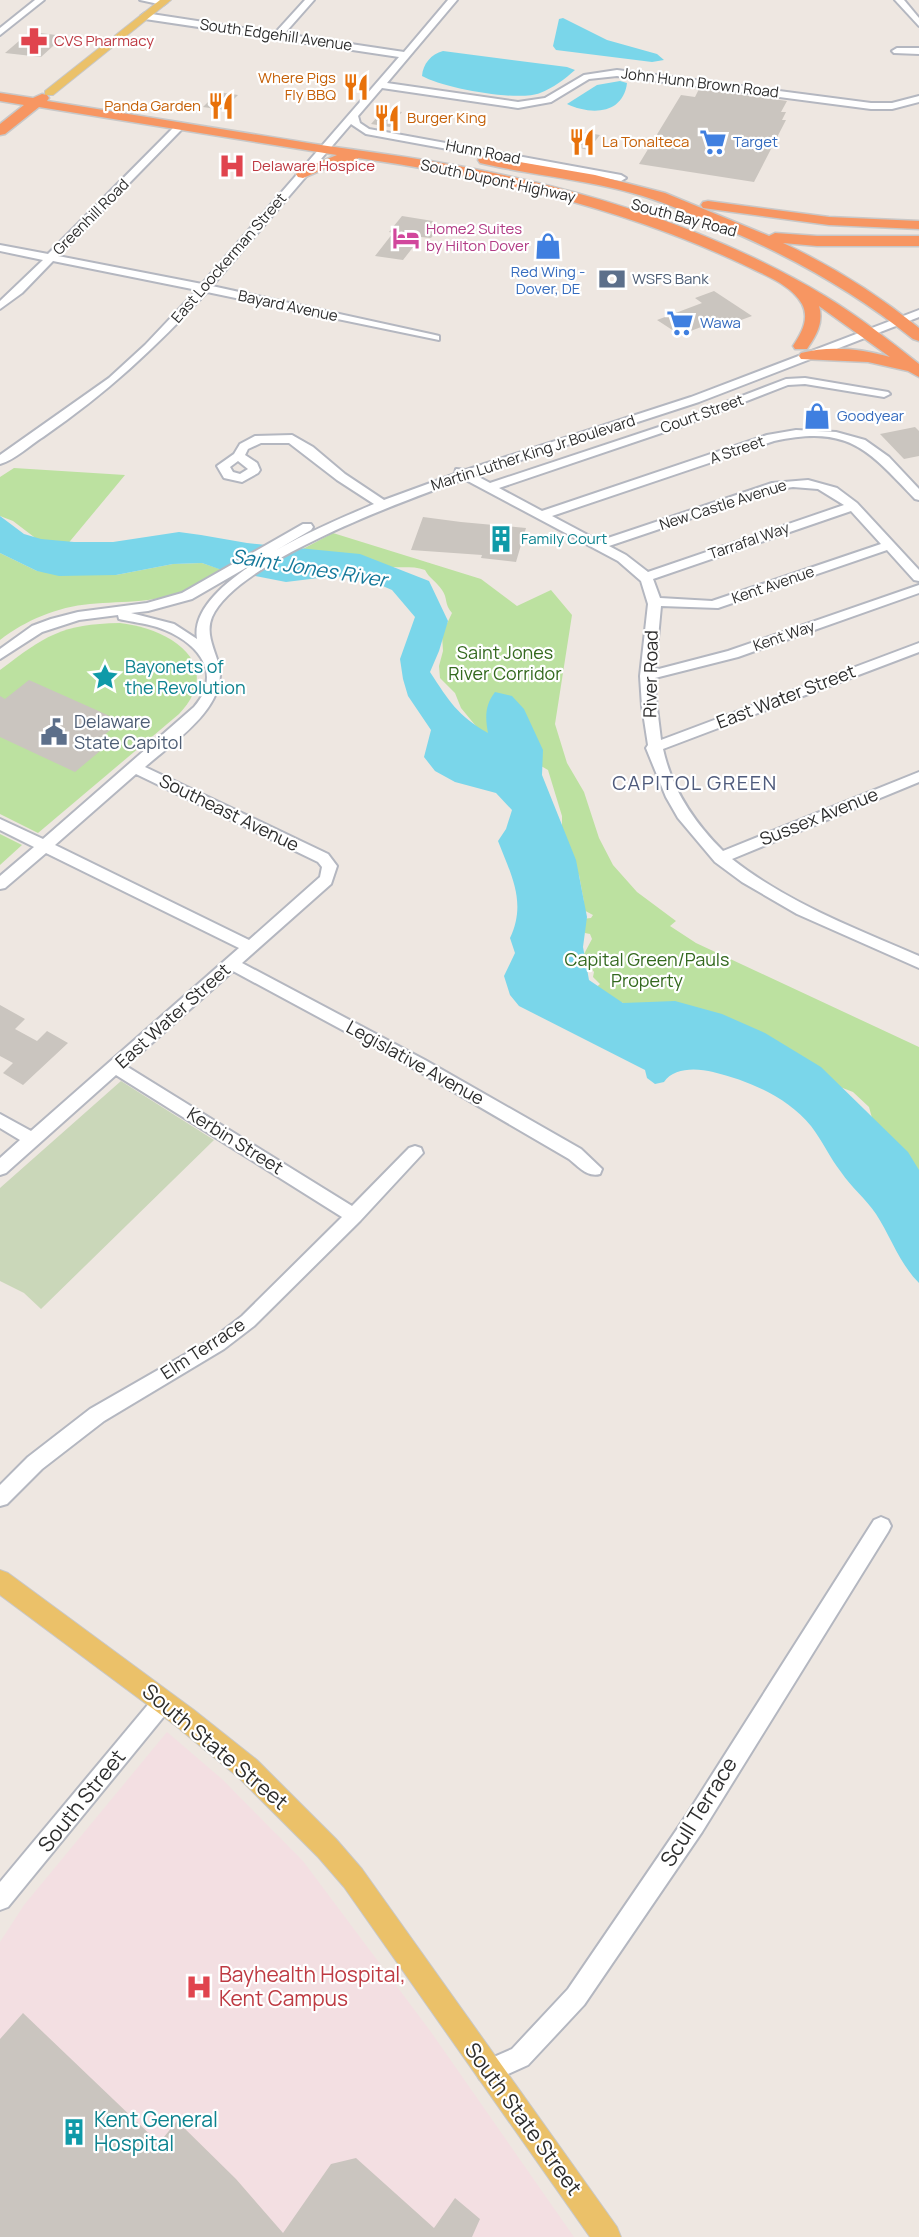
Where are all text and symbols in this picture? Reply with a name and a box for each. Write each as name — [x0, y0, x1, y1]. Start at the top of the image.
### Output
street label: South Edgehill Avenue — [198, 13, 354, 56]
pharmacy icon: CVS Pharmacy — [19, 26, 49, 56]
place label: CVS Pharmacy — [54, 30, 154, 51]
street label: John Hunn Brown Road — [620, 62, 780, 103]
place label: Where Pigs Fly BBQ — [258, 67, 336, 105]
restaurant icon: Where Pigs Fly BBQ — [341, 72, 371, 102]
restaurant icon: Panda Garden — [206, 91, 236, 121]
place label: Panda Garden — [104, 95, 201, 116]
restaurant icon: Burger King — [372, 103, 402, 133]
place label: Burger King — [407, 107, 486, 128]
restaurant icon: La Tonalteca — [567, 127, 597, 157]
supermarket icon: Target — [698, 127, 728, 157]
place label: La Tonalteca — [602, 131, 689, 152]
place label: Target — [733, 131, 778, 152]
street label: Hunn Road — [444, 134, 522, 169]
hospital icon: Delaware Hospice — [217, 151, 247, 181]
street label: South Dupont Highway — [419, 154, 578, 207]
place label: Delaware Hospice — [252, 155, 375, 176]
street label: Greenhill Road — [48, 174, 133, 259]
street label: East Loockerman Street — [166, 188, 291, 327]
street label: South Bay Road — [629, 193, 739, 242]
place label: Home2 Suites by Hilton Dover — [426, 218, 530, 256]
hotel icon: Home2 Suites by Hilton Dover — [391, 223, 421, 253]
shop icon: Red Wing - Dover, DE — [533, 231, 563, 261]
place label: Red Wing - Dover, DE — [511, 261, 585, 299]
bank icon: WSFS Bank — [597, 264, 627, 294]
place label: WSFS Bank — [632, 268, 709, 289]
street label: Bayard Avenue — [236, 285, 340, 326]
supermarket icon: Wawa — [665, 308, 695, 338]
place label: Wawa — [700, 312, 741, 333]
street label: Court Street — [657, 389, 746, 438]
shop icon: Goodyear — [802, 401, 832, 431]
place label: Goodyear — [837, 405, 905, 426]
street label: Martin Luther King Jr Boulevard — [428, 410, 638, 496]
street label: A Street — [707, 430, 767, 469]
street label: New Castle Avenue — [656, 474, 789, 535]
street label: Tarrafal Way — [706, 517, 792, 564]
building icon: Family Court — [486, 524, 516, 554]
place label: Family Court — [521, 528, 607, 549]
water label: Saint Jones River — [229, 542, 391, 594]
street label: Kent Avenue — [729, 561, 817, 608]
street label: Kent Way — [750, 615, 818, 656]
street label: River Road — [637, 630, 663, 718]
park label: Saint Jones River Corridor — [448, 640, 562, 685]
place label: Bayonets of the Revolution — [125, 654, 246, 699]
street label: East Water Street — [713, 659, 859, 734]
place icon: Bayonets of the Revolution — [90, 662, 120, 692]
place label: Delaware State Capitol — [74, 709, 183, 754]
public building icon: Delaware State Capitol — [39, 717, 69, 747]
street label: Southeast Avenue — [156, 768, 303, 856]
district label: CAPITOL GREEN — [612, 769, 778, 796]
street label: Sussex Avenue — [756, 781, 881, 851]
park label: Capital Green/Pauls Property — [565, 947, 729, 992]
street label: East Water Street — [110, 957, 235, 1073]
street label: Legislative Avenue — [342, 1014, 489, 1110]
street label: Kerbin Street — [183, 1101, 288, 1179]
street label: Elm Terrace — [156, 1312, 249, 1384]
street label: South State Street — [137, 1677, 294, 1815]
street label: South Street — [31, 1743, 131, 1858]
street label: Scull Terrace — [653, 1751, 743, 1872]
place label: Bayhealth Hospital, Kent Campus — [219, 1960, 406, 2012]
hospital icon: Bayhealth Hospital, Kent Campus — [184, 1972, 214, 2002]
street label: South State Street — [459, 2037, 589, 2200]
place label: Kent General Hospital — [94, 2105, 218, 2157]
building icon: Kent General Hospital — [59, 2117, 89, 2147]

